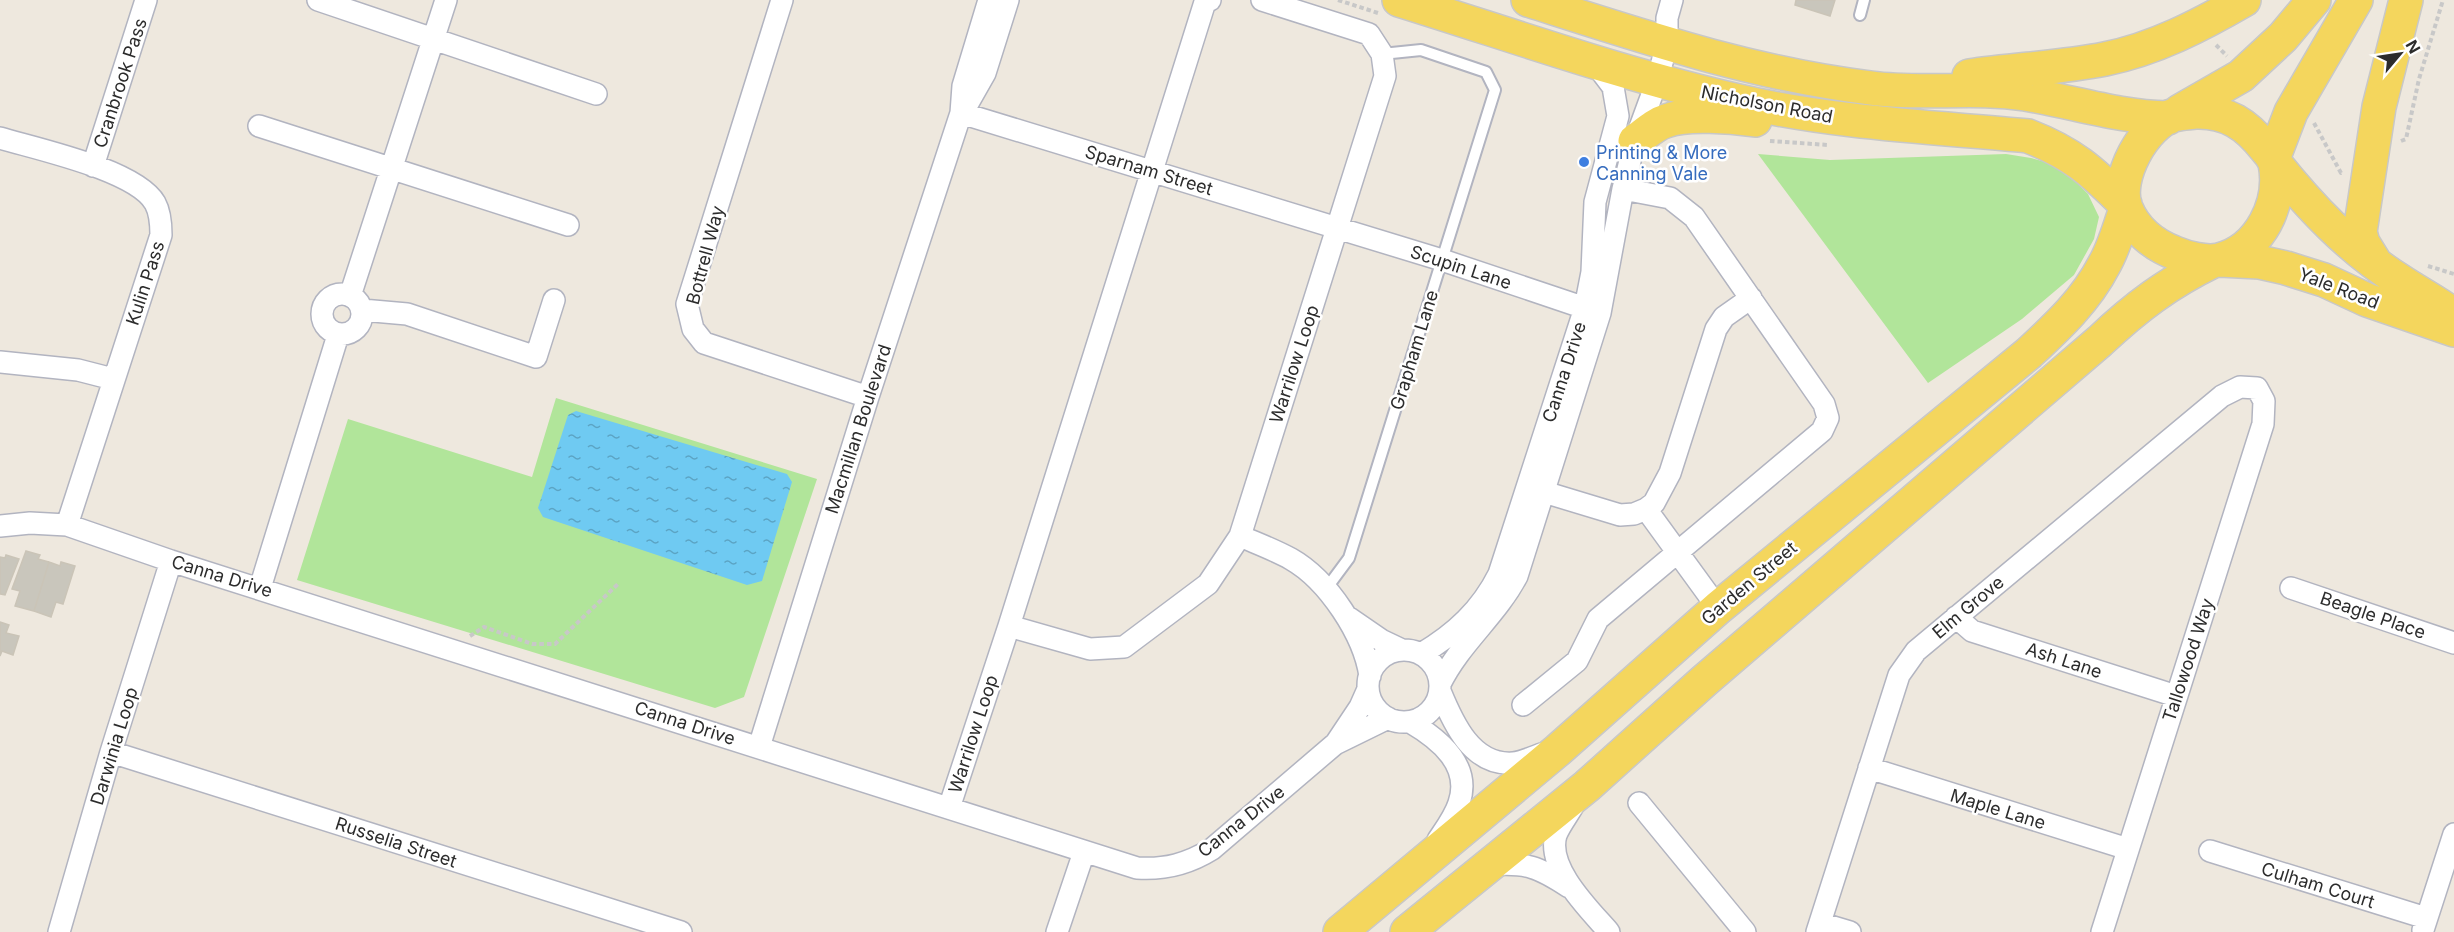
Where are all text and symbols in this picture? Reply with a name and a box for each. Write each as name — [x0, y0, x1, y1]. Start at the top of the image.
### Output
street label: Cranbrook Pass — [89, 15, 151, 151]
north arrow — [2370, 24, 2430, 84]
text: N — [2401, 37, 2425, 57]
street label: Nicholson Road — [1700, 81, 1834, 127]
street label: Sparnam Street — [1083, 141, 1215, 199]
place label: Printing & More Canning Vale — [1596, 142, 1727, 184]
marker: Printing & More Canning Vale — [1577, 155, 1591, 169]
street label: Bottrell Way — [682, 203, 728, 307]
street label: Kulin Pass — [122, 238, 168, 328]
street label: Scupin Lane — [1408, 241, 1514, 293]
street label: Yale Road — [2296, 263, 2382, 313]
street label: Grapham Lane — [1386, 287, 1442, 413]
street label: Warrilow Loop — [1265, 302, 1323, 426]
street label: Canna Drive — [1538, 319, 1590, 425]
street label: Macmillan Boulevard — [821, 342, 895, 516]
street label: Garden Street — [1697, 537, 1801, 629]
street label: Canna Drive — [169, 551, 275, 601]
street label: Elm Grove — [1928, 571, 2008, 643]
street label: Beagle Place — [2317, 587, 2429, 643]
street label: Tallowood Way — [2158, 596, 2218, 724]
street label: Ash Lane — [2023, 638, 2105, 682]
street label: Warrilow Loop — [944, 672, 1002, 796]
street label: Darwinia Loop — [86, 685, 142, 807]
street label: Canna Drive — [632, 697, 738, 749]
street label: Canna Drive — [1193, 781, 1289, 861]
street label: Maple Lane — [1948, 785, 2048, 833]
street label: Russelia Street — [333, 812, 459, 872]
street label: Culham Court — [2259, 858, 2377, 912]

